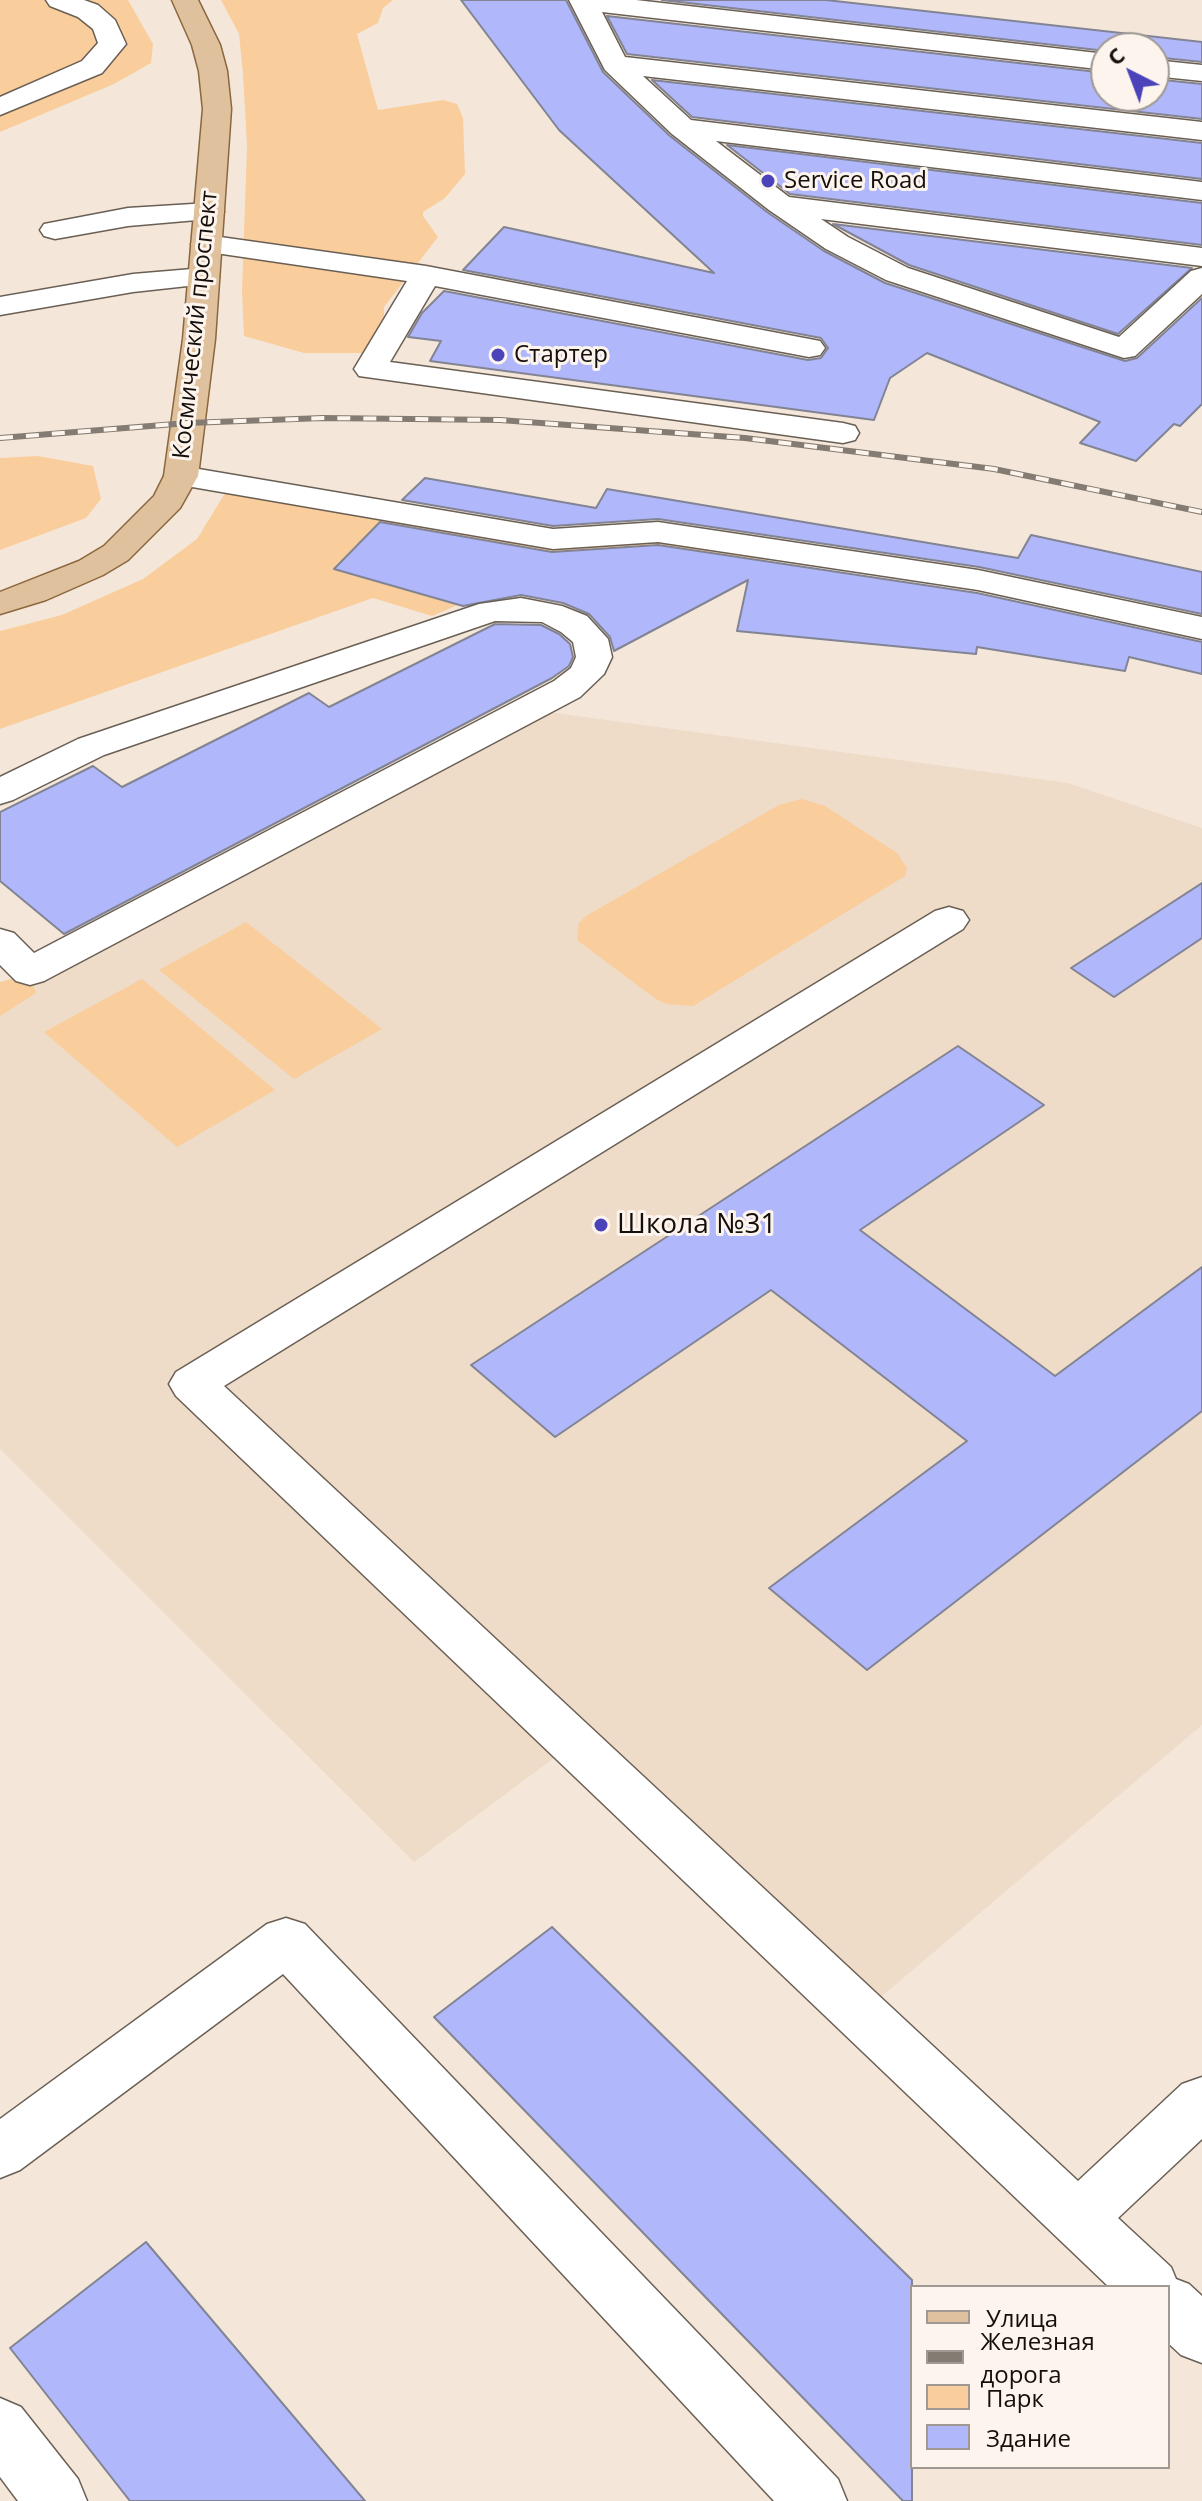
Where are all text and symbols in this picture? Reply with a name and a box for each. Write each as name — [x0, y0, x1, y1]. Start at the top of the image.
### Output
north arrow — [1090, 32, 1170, 112]
text: С — [1100, 40, 1131, 71]
place label: Service Road — [784, 167, 927, 195]
marker: Service Road — [759, 172, 777, 190]
street label: Космический проспект — [168, 189, 224, 461]
place label: Стартер — [514, 341, 608, 369]
marker: Стартер — [489, 346, 507, 364]
place label: Школа №31 — [617, 1208, 777, 1242]
marker: Школа №31 — [592, 1216, 610, 1234]
legend — [910, 2285, 1170, 2469]
text: Улица — [986, 2301, 1058, 2334]
text: Железная дорога — [980, 2324, 1095, 2390]
text: Парк — [986, 2381, 1044, 2414]
text: Здание — [986, 2421, 1071, 2454]

